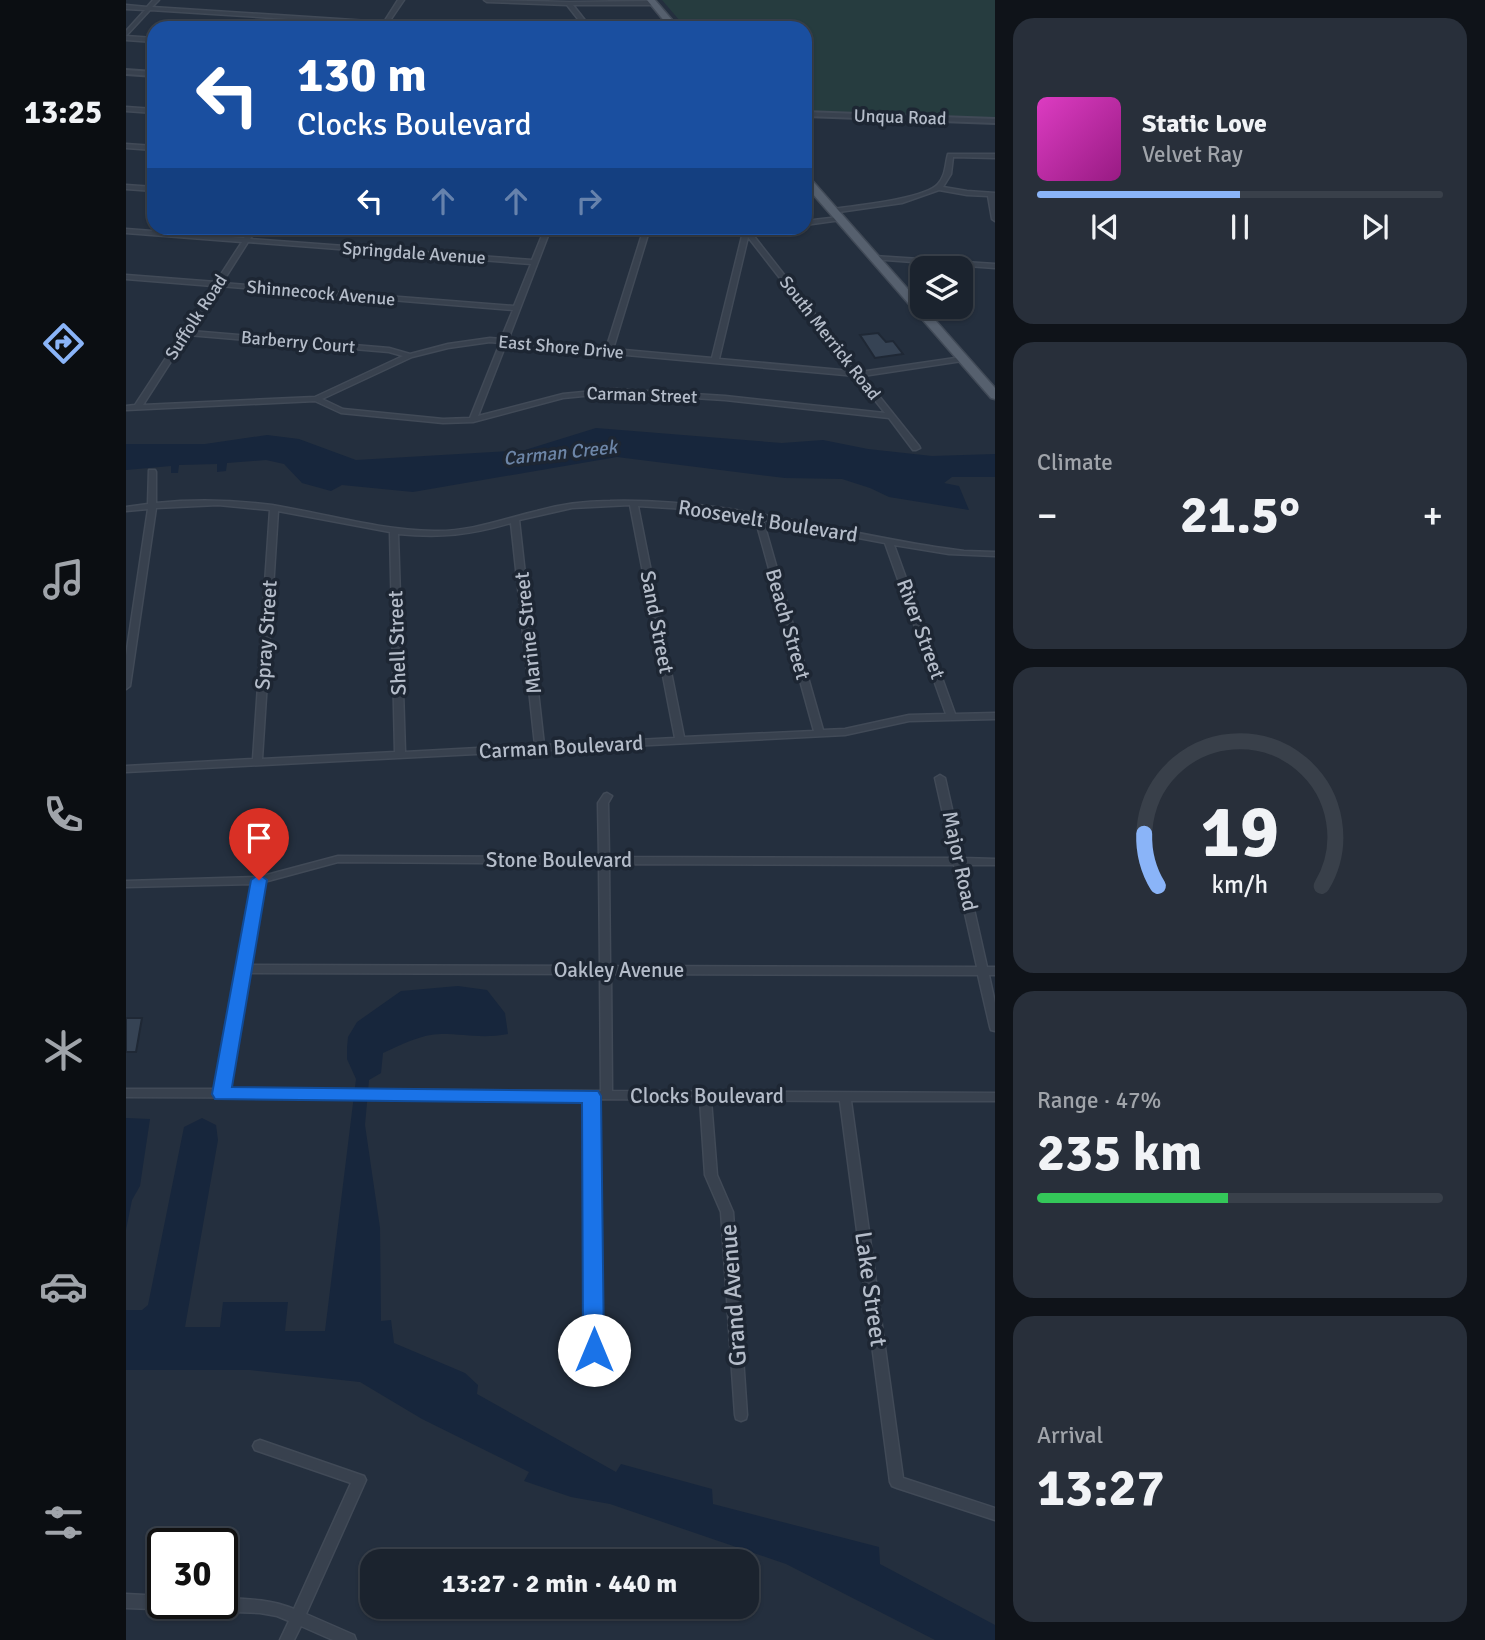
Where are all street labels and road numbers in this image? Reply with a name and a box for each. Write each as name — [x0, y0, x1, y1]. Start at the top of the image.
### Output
street label: Unqua Road — [853, 104, 947, 130]
street label: Springdale Avenue — [342, 237, 486, 269]
street label: Suffolk Road — [160, 270, 232, 364]
street label: South Merrick Road — [775, 272, 885, 404]
street label: Shinnecock Avenue — [246, 276, 396, 310]
street label: Barberry Court — [240, 326, 356, 358]
street label: East Shore Drive — [497, 331, 625, 363]
street label: Carman Street — [586, 382, 698, 408]
street label: Roosevelt Boulevard — [676, 494, 860, 548]
street label: Beach Street — [760, 565, 816, 683]
street label: Sand Street — [634, 568, 680, 676]
street label: Marine Street — [509, 571, 547, 695]
street label: River Street — [891, 575, 951, 683]
street label: Spray Street — [249, 579, 283, 691]
street label: Shell Street — [382, 590, 412, 696]
street label: Carman Boulevard — [478, 730, 644, 764]
street label: Major Road — [937, 809, 983, 913]
street label: Stone Boulevard — [486, 847, 632, 873]
street label: Oakley Avenue — [554, 957, 684, 983]
street label: Clocks Boulevard — [630, 1083, 784, 1109]
street label: Grand Avenue — [713, 1223, 753, 1367]
street label: Lake Street — [848, 1230, 894, 1348]

